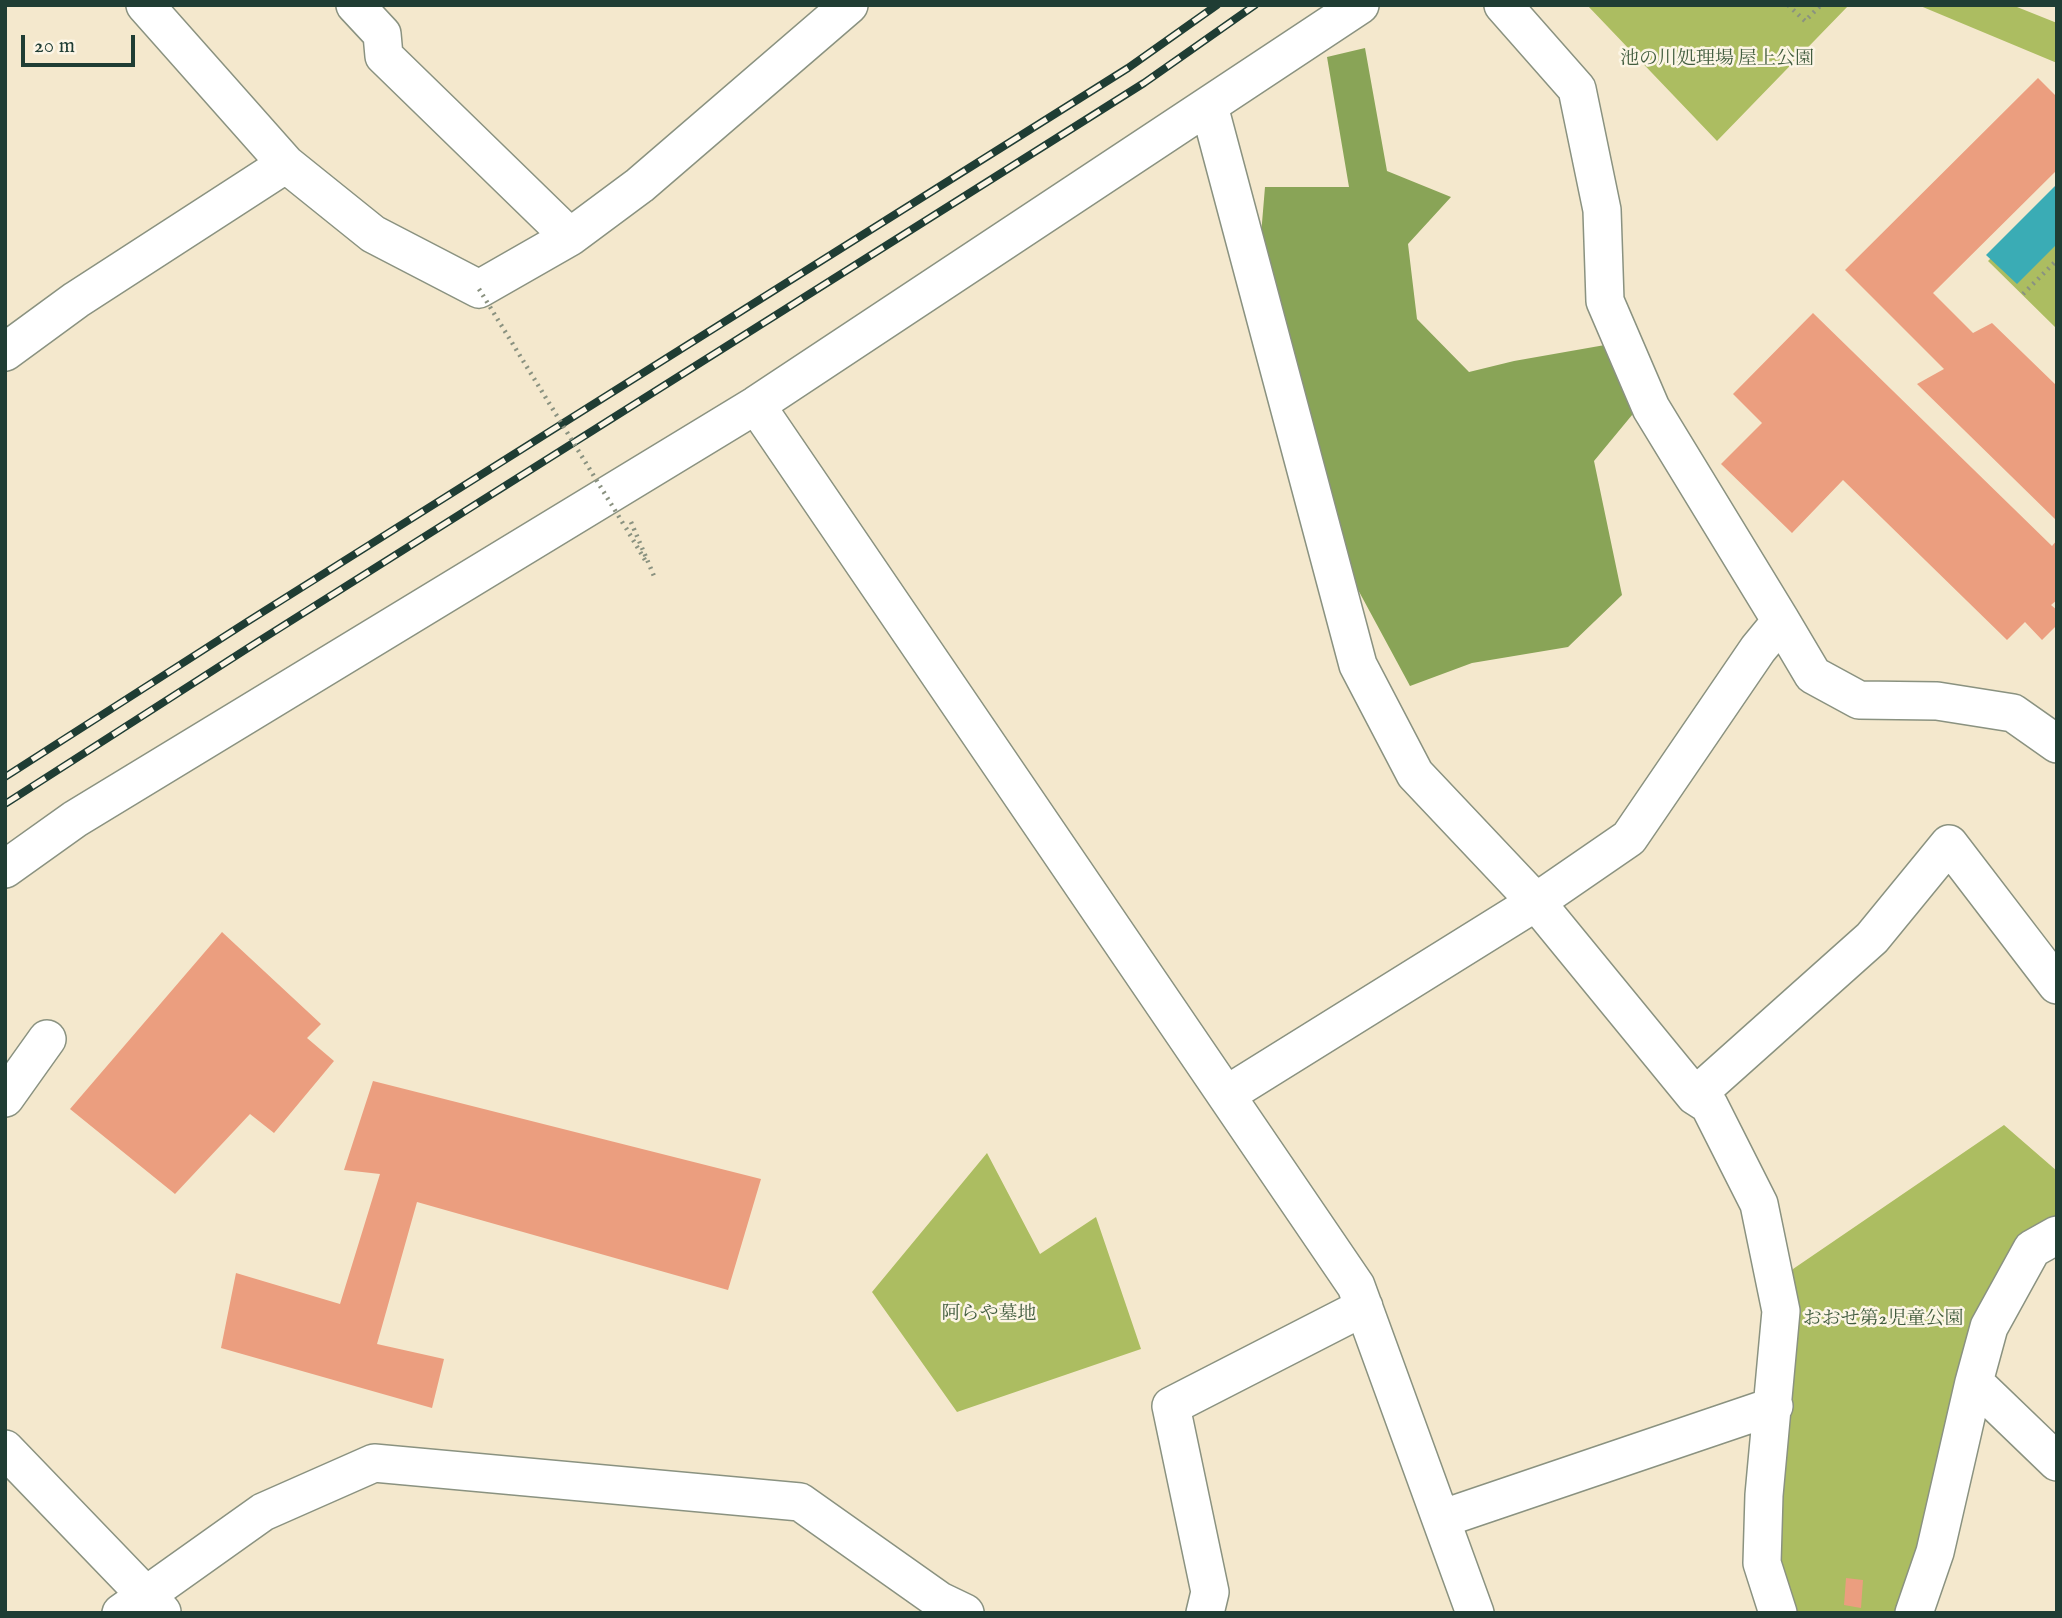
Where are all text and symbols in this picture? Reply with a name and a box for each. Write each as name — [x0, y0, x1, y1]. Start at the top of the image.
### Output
scale bar — [24, 21, 138, 65]
text: 20 m — [34, 33, 75, 60]
park label: 池の川処理場 屋上公園 — [1620, 49, 1814, 71]
park label: 阿らや墓地 — [942, 1304, 1036, 1326]
park label: おおせ第2児童公園 — [1803, 1309, 1963, 1331]

